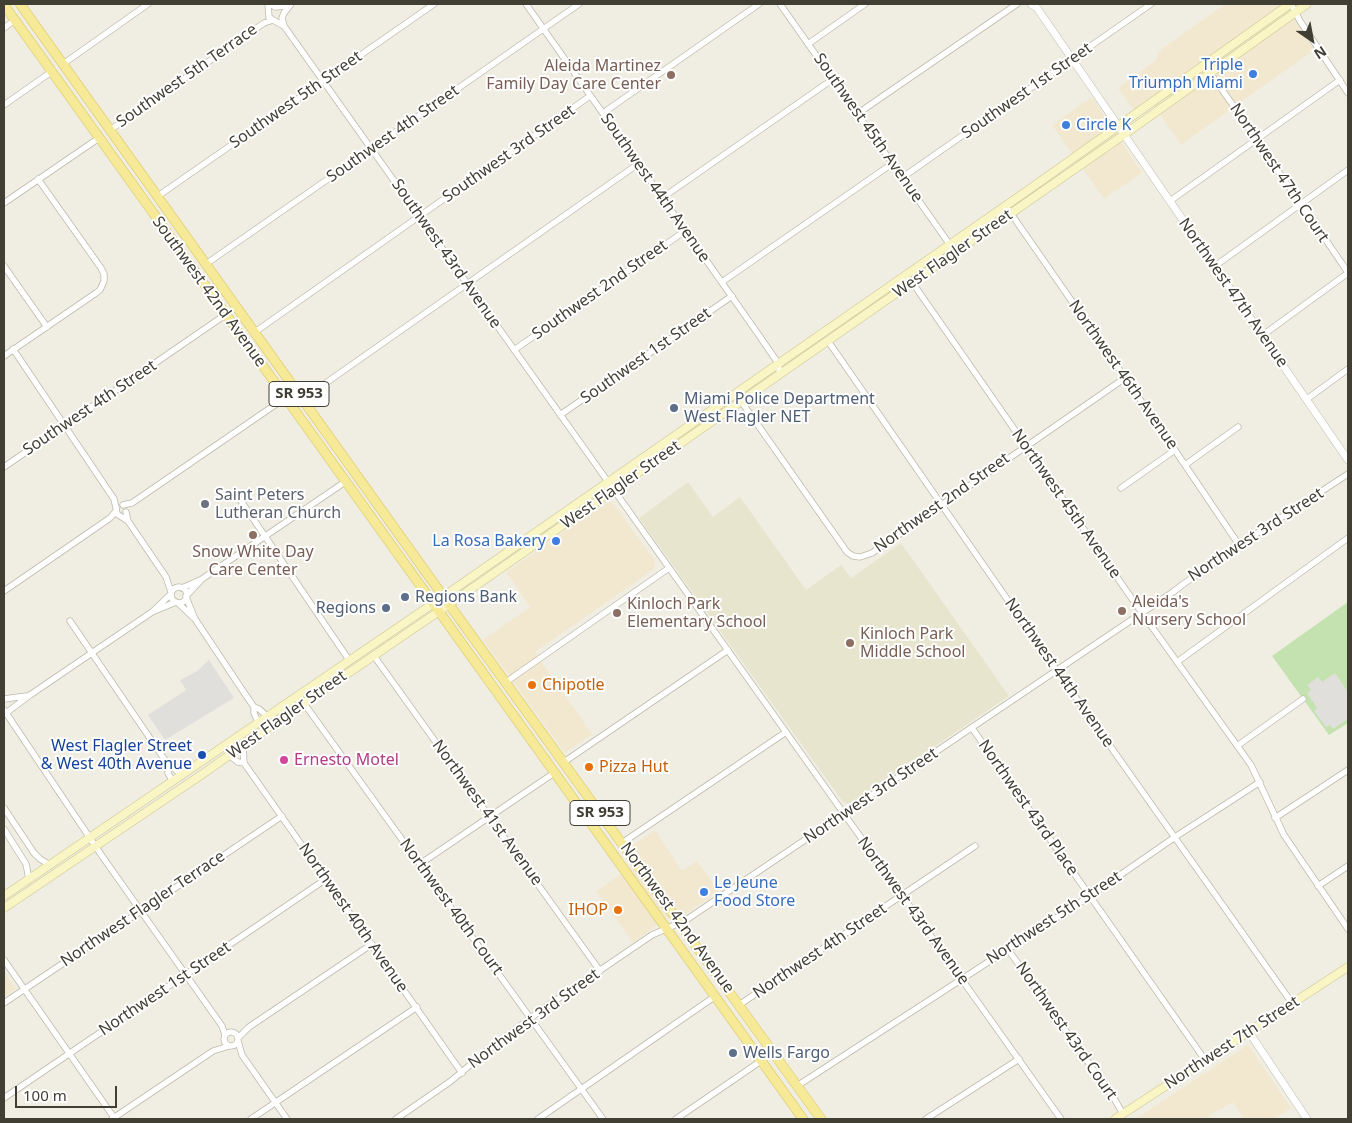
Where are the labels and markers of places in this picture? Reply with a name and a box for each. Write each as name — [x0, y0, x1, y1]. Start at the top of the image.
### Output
place label: Triple Triumph Miami — [1129, 55, 1243, 93]
place label: Aleida Martinez Family Day Care Center — [486, 56, 661, 94]
marker: Triple Triumph Miami — [1247, 68, 1259, 80]
marker: Aleida Martinez Family Day Care Center — [665, 69, 677, 81]
place label: Circle K — [1076, 115, 1131, 135]
marker: Circle K — [1060, 119, 1072, 131]
place label: Miami Police Department West Flagler NET — [684, 389, 875, 427]
marker: Miami Police Department West Flagler NET — [668, 402, 680, 414]
place label: Saint Peters Lutheran Church — [215, 485, 341, 523]
marker: Saint Peters Lutheran Church — [199, 498, 211, 510]
marker: Snow White Day Care Center — [247, 529, 259, 541]
place label: La Rosa Bakery — [432, 531, 546, 551]
marker: La Rosa Bakery — [550, 535, 562, 547]
place label: Snow White Day Care Center — [192, 542, 314, 580]
place label: Regions Bank — [415, 587, 517, 607]
marker: Regions Bank — [399, 591, 411, 603]
place label: Aleida's Nursery School — [1132, 592, 1246, 630]
place label: Kinloch Park Elementary School — [627, 594, 766, 632]
place label: Regions — [316, 598, 376, 618]
marker: Regions — [380, 602, 392, 614]
marker: Aleida's Nursery School — [1116, 605, 1128, 617]
marker: Kinloch Park Elementary School — [611, 607, 623, 619]
place label: Kinloch Park Middle School — [860, 624, 965, 662]
marker: Kinloch Park Middle School — [844, 637, 856, 649]
place label: Chipotle — [542, 675, 605, 695]
marker: Chipotle — [526, 679, 538, 691]
place label: West Flagler Street & West 40th Avenue — [41, 736, 192, 774]
marker: West Flagler Street & West 40th Avenue — [196, 749, 208, 761]
place label: Ernesto Motel — [294, 750, 399, 770]
marker: Ernesto Motel — [278, 754, 290, 766]
place label: Pizza Hut — [599, 757, 669, 777]
marker: Pizza Hut — [583, 761, 595, 773]
place label: Le Jeune Food Store — [714, 873, 795, 911]
marker: Le Jeune Food Store — [698, 886, 710, 898]
place label: IHOP — [569, 900, 608, 920]
marker: IHOP — [612, 904, 624, 916]
place label: Wells Fargo — [743, 1043, 830, 1063]
marker: Wells Fargo — [727, 1047, 739, 1059]

